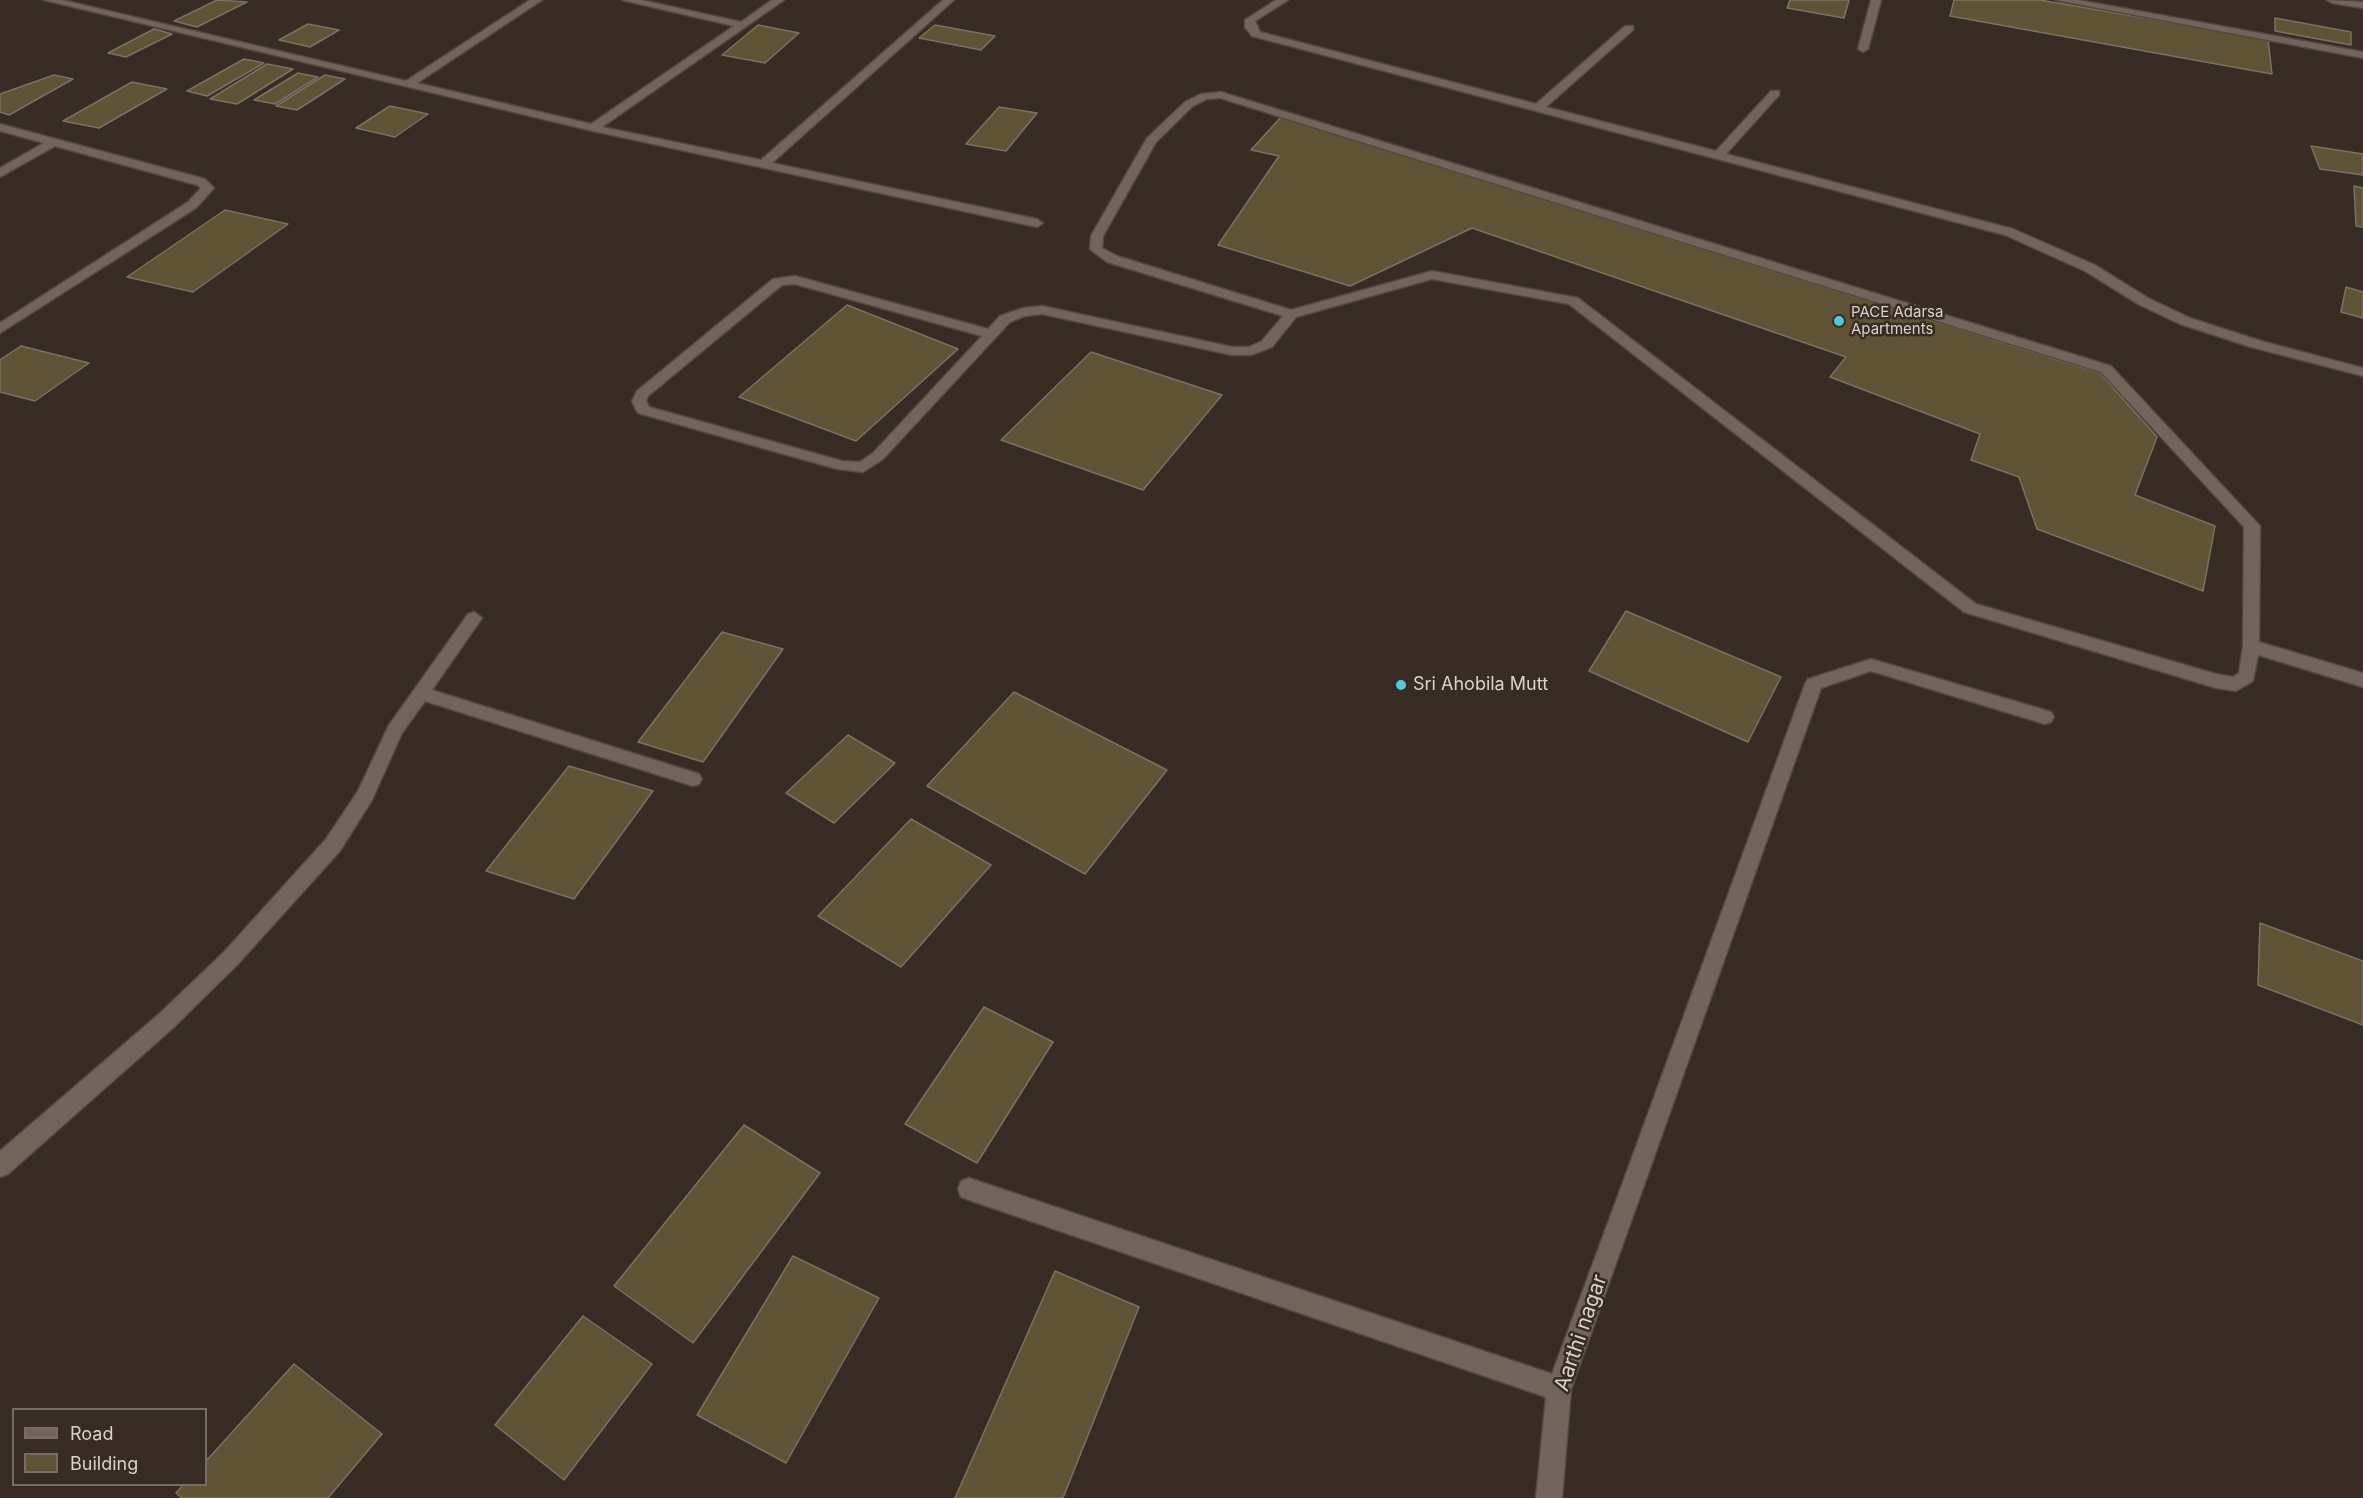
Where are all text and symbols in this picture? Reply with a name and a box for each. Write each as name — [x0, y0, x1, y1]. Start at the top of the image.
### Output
place label: PACE Adarsa Apartments — [1851, 303, 1943, 338]
marker: PACE Adarsa Apartments — [1832, 314, 1846, 328]
place label: Sri Ahobila Mutt — [1413, 674, 1548, 696]
marker: Sri Ahobila Mutt — [1394, 678, 1408, 692]
street label: Aarthi nagar — [1549, 1271, 1613, 1395]
legend — [12, 1408, 207, 1486]
text: Road — [70, 1423, 113, 1444]
text: Building — [70, 1453, 138, 1474]

